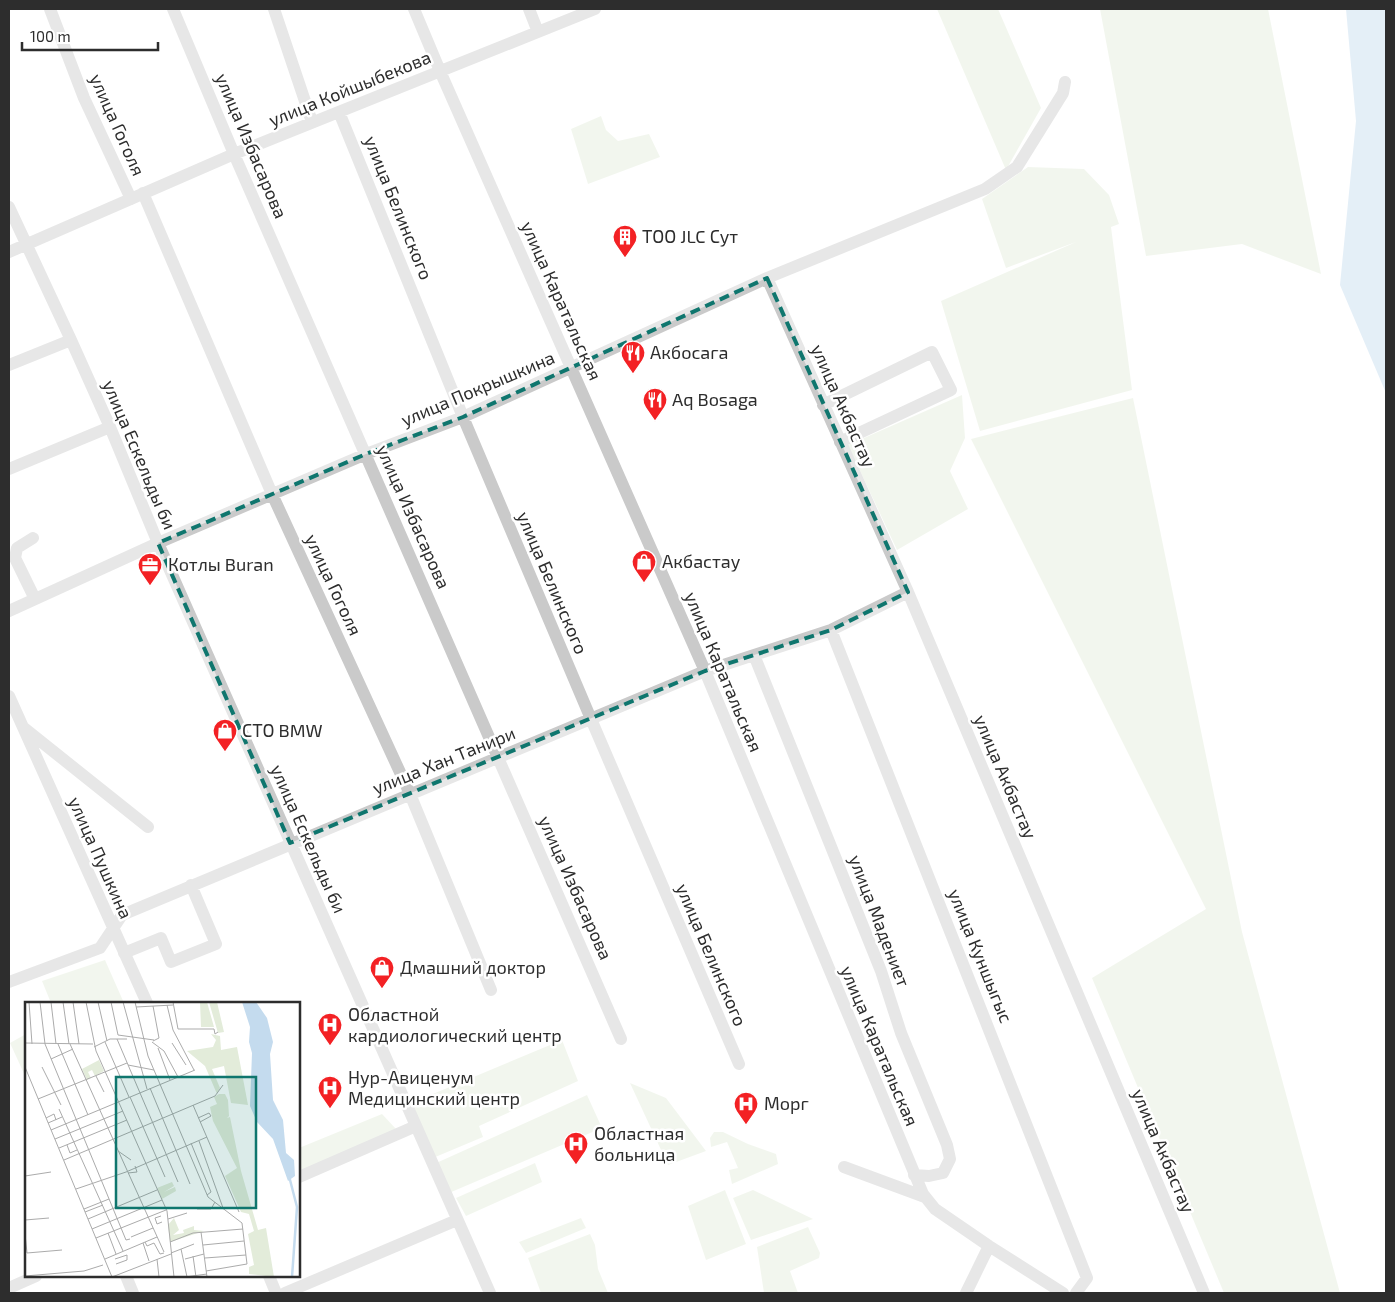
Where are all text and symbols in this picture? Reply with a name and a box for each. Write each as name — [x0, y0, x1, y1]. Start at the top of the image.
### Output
scale bar — [22, 20, 159, 52]
text: 100 m — [30, 27, 71, 45]
street label: улица Койшыбекова — [265, 45, 434, 131]
street label: улица Гоголя — [86, 70, 150, 179]
street label: улица Избасарова — [211, 70, 292, 221]
street label: улица Белинского — [360, 133, 438, 283]
street label: улица Каратальская — [517, 218, 607, 384]
building icon: ТОО JLC Сут — [612, 224, 638, 258]
place label: ТОО JLC Сут — [642, 225, 738, 247]
restaurant icon: Акбосага — [620, 340, 646, 374]
place label: Акбосага — [650, 341, 729, 363]
street label: улица Акбастау — [807, 341, 881, 471]
street label: улица Покрышкина — [397, 346, 558, 430]
street label: улица Ескельды би — [98, 377, 181, 533]
restaurant icon: Aq Bosaga — [642, 387, 668, 421]
place label: Aq Bosaga — [672, 388, 758, 410]
street label: улица Избасарова — [372, 441, 456, 592]
street label: улица Белинского — [513, 508, 593, 657]
street label: улица Гоголя — [301, 530, 367, 639]
shop icon: Акбастау — [631, 549, 657, 583]
place label: Акбастау — [662, 550, 741, 572]
office icon: Котлы Buran — [137, 552, 163, 586]
place label: Котлы Buran — [168, 553, 274, 575]
street label: улица Каратальская — [680, 588, 768, 755]
street label: улица Акбастау — [970, 711, 1042, 842]
shop icon: СТО BMW — [212, 718, 238, 752]
place label: СТО BMW — [242, 719, 323, 741]
street label: улица Хан Танири — [369, 721, 518, 799]
street label: улица Ескельды би — [266, 761, 352, 916]
street label: улица Пушкина — [64, 793, 138, 922]
street label: улица Избасарова — [534, 812, 618, 963]
street label: улица Мадениет — [845, 852, 915, 990]
street label: улица Белинского — [672, 880, 752, 1029]
street label: улица Куншыгыс — [944, 885, 1018, 1026]
shop icon: Дмашний доктор — [369, 955, 395, 989]
place label: Дмашний доктор — [400, 956, 546, 978]
street label: улица Каратальская — [836, 962, 924, 1129]
inset map — [25, 1002, 300, 1277]
place label: Областной кардиологический центр — [348, 1003, 562, 1046]
hospital icon: Областной кардиологический центр — [317, 1012, 343, 1046]
place label: Нур-Авиценум Медицинский центр — [348, 1066, 520, 1109]
hospital icon: Нур-Авиценум Медицинский центр — [317, 1075, 343, 1109]
street label: улица Акбастау — [1128, 1085, 1200, 1216]
hospital icon: Морг — [733, 1091, 759, 1125]
place label: Морг — [764, 1092, 809, 1114]
place label: Областная больница — [594, 1122, 684, 1165]
hospital icon: Областная больница — [563, 1131, 589, 1165]

